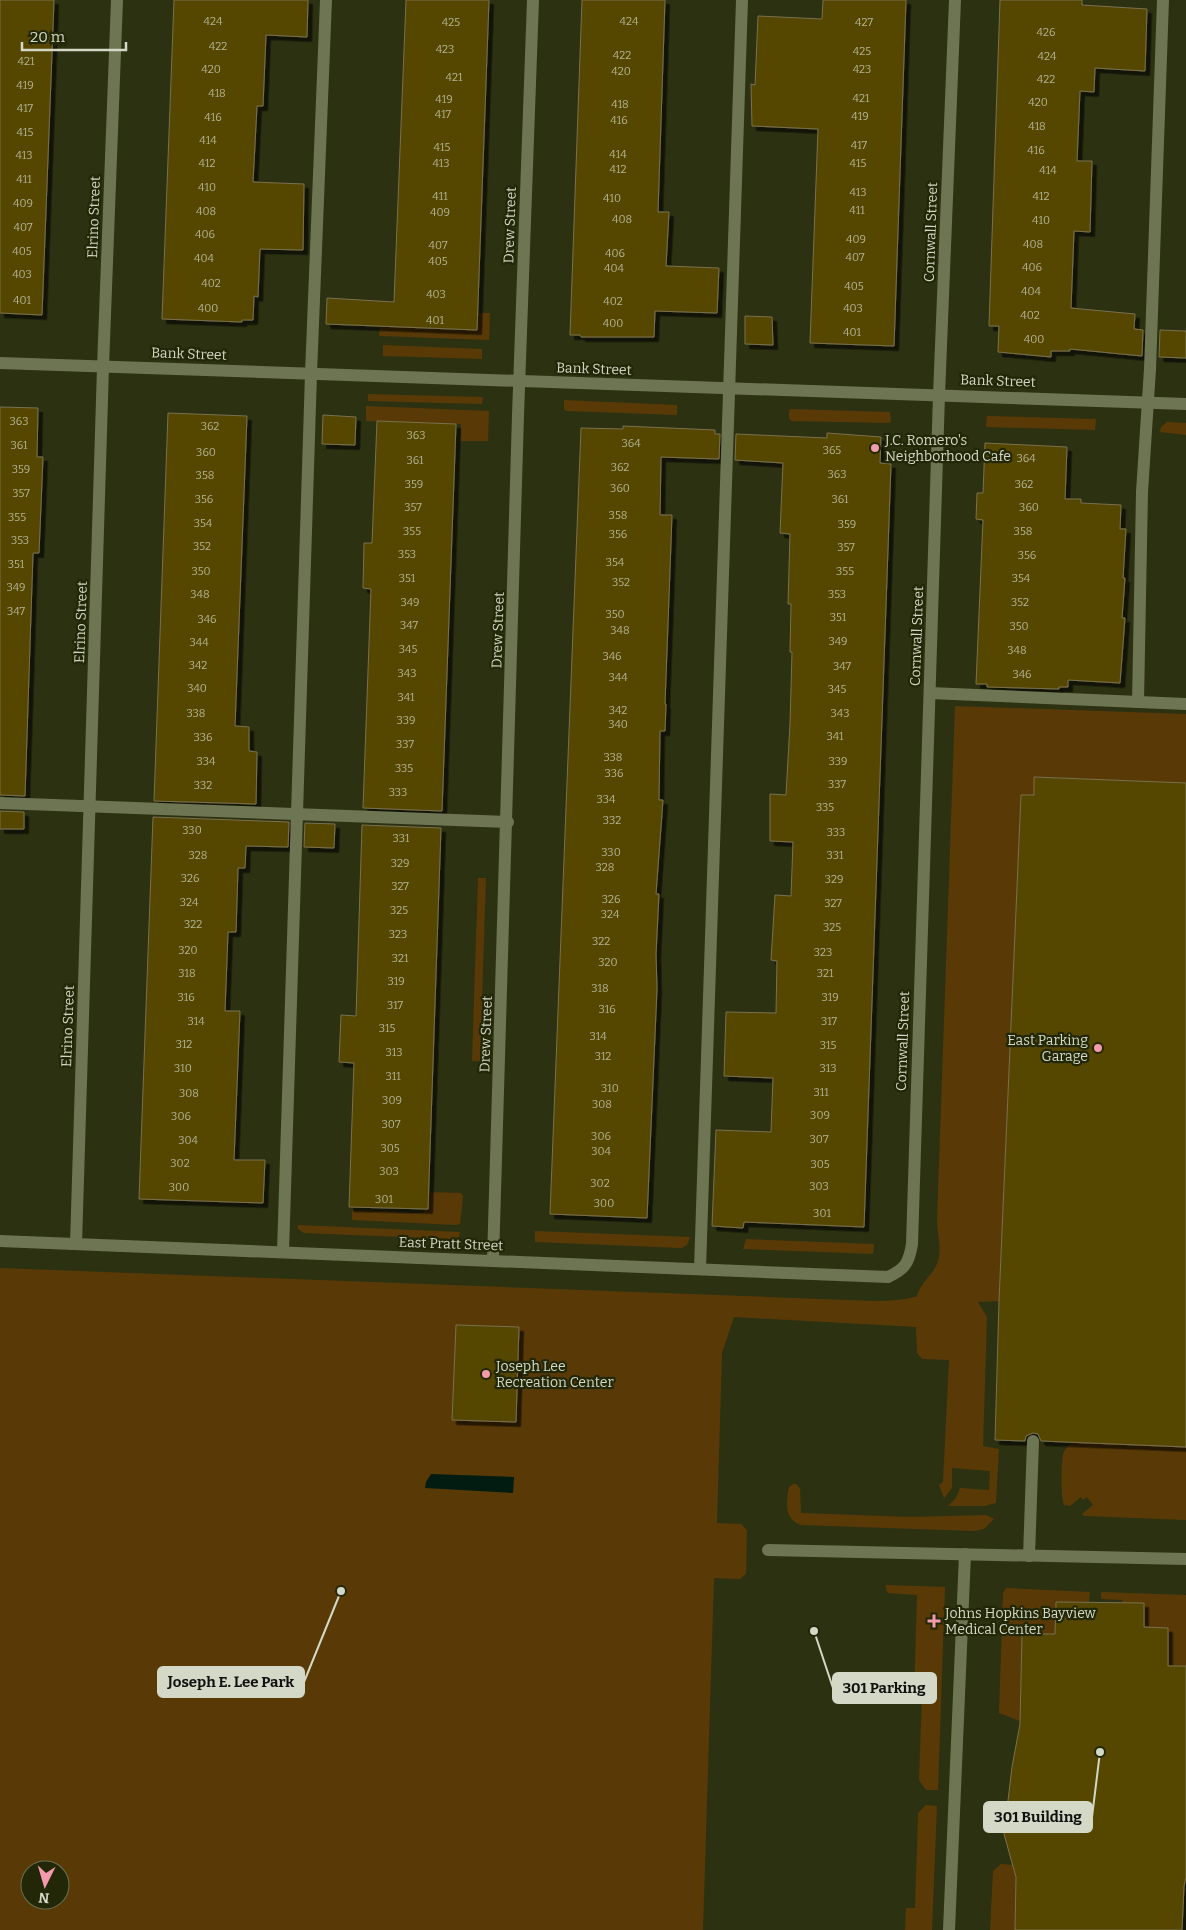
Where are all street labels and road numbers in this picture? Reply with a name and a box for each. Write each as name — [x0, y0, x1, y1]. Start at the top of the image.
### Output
street label: Elrino Street — [84, 176, 104, 258]
street label: Cornwall Street — [921, 182, 941, 282]
street label: Drew Street — [500, 186, 520, 264]
street label: Bank Street — [151, 344, 227, 364]
street label: Bank Street — [556, 359, 632, 379]
street label: Bank Street — [960, 371, 1036, 391]
street label: Elrino Street — [71, 581, 91, 663]
street label: Cornwall Street — [907, 586, 927, 686]
street label: Drew Street — [488, 591, 508, 669]
street label: Elrino Street — [58, 985, 78, 1067]
street label: Cornwall Street — [893, 991, 913, 1091]
street label: Drew Street — [476, 995, 496, 1073]
street label: East Pratt Street — [398, 1234, 504, 1254]

